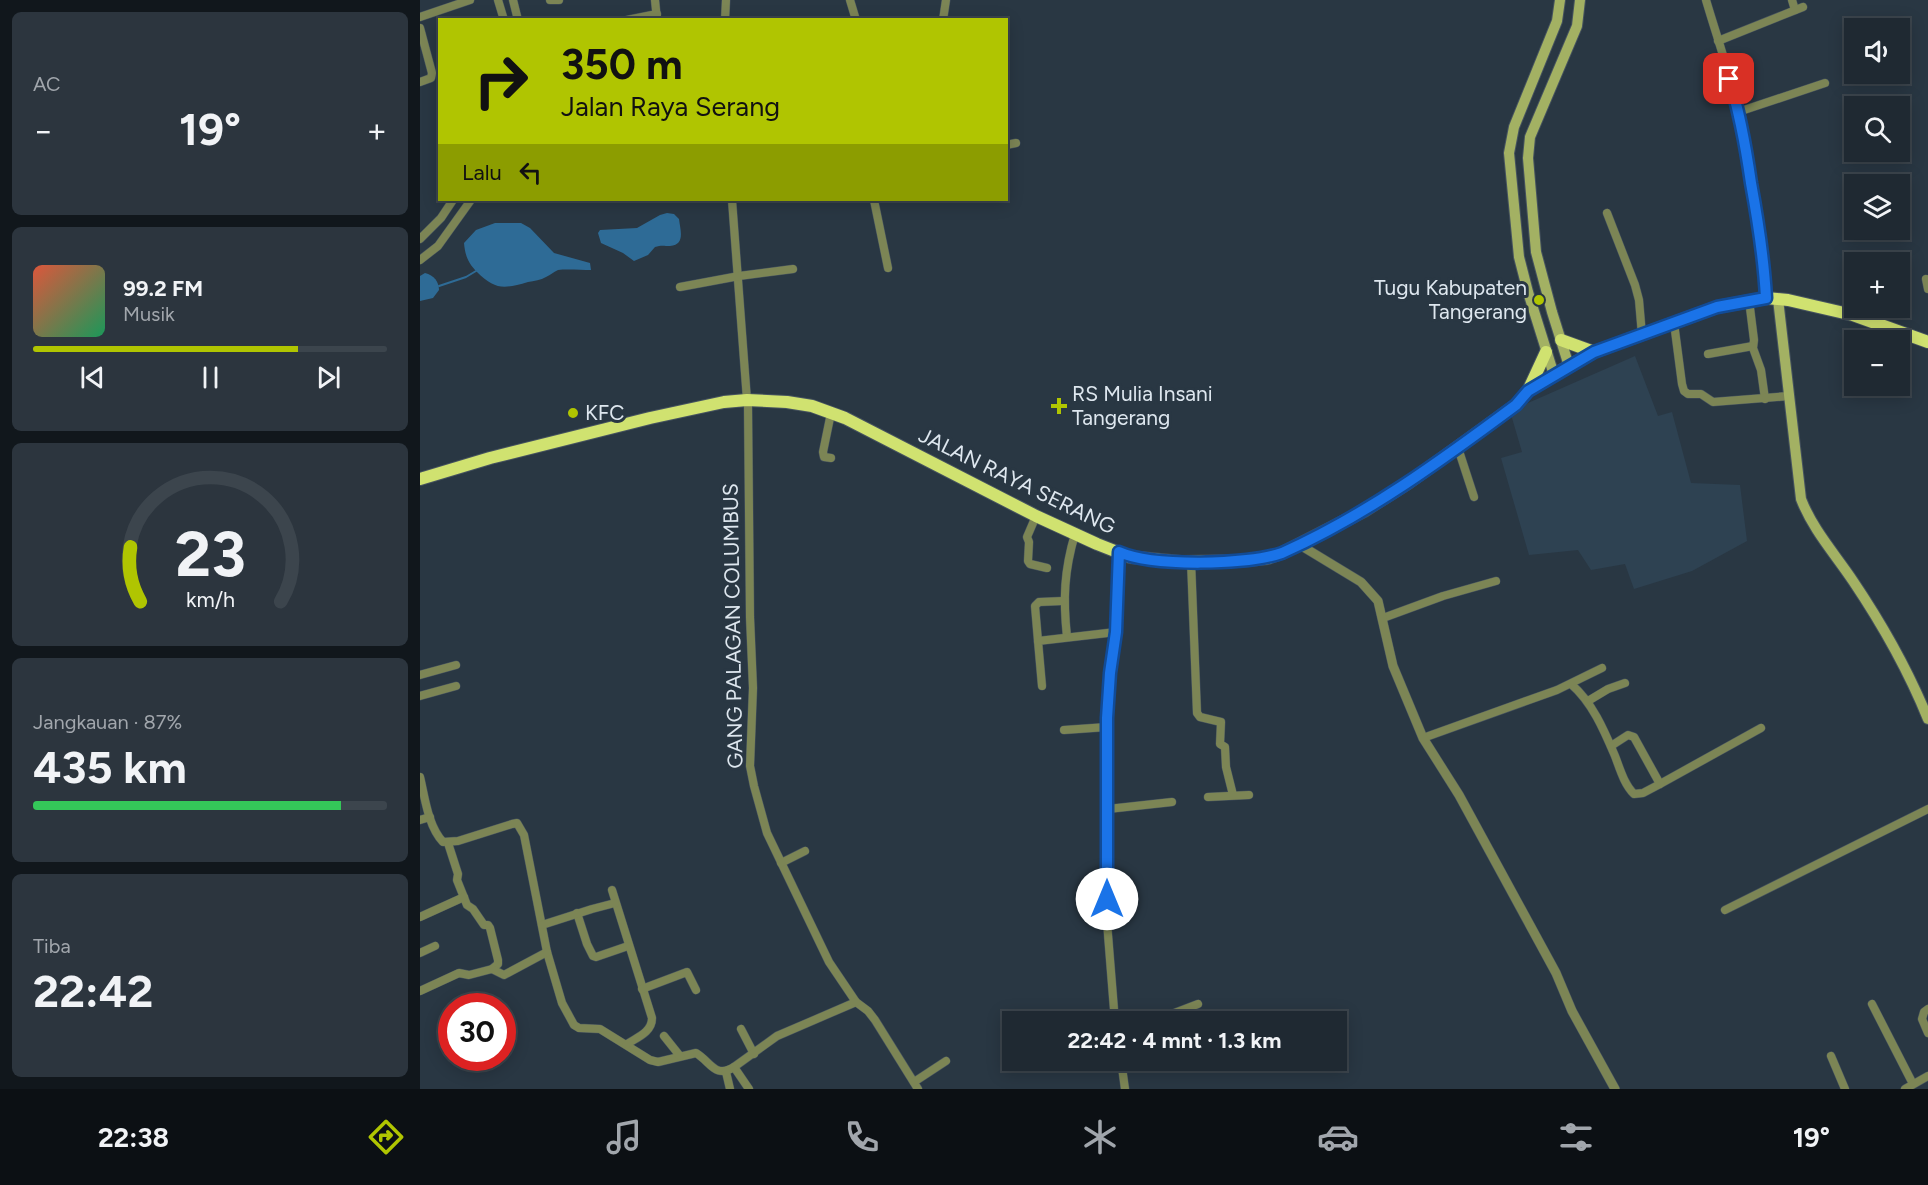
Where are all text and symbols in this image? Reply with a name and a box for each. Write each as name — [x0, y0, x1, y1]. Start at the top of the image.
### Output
map controls — [1844, 18, 1910, 396]
button: sound — [1844, 18, 1910, 84]
text: 350 m — [561, 39, 683, 90]
icon: right — [462, 42, 540, 120]
pin — [1703, 53, 1754, 104]
icon: arrive — [1712, 62, 1745, 95]
text: AC — [33, 72, 61, 96]
text: Jalan Raya Serang — [561, 90, 780, 123]
button: search — [1844, 96, 1910, 162]
text: 19° — [179, 102, 241, 156]
text: − — [33, 111, 54, 150]
text: + — [366, 111, 387, 150]
icon: left — [514, 156, 547, 189]
text: Lalu — [462, 159, 502, 186]
button: layers — [1844, 174, 1910, 240]
button: + — [1844, 252, 1910, 318]
text: 99.2 FM — [123, 275, 203, 302]
place label: Tugu Kabupaten Tangerang — [1374, 275, 1527, 324]
marker: Tugu Kabupaten Tangerang — [1532, 293, 1546, 307]
text: Musik — [123, 302, 175, 326]
button: − — [1844, 330, 1910, 396]
icon: previous — [76, 361, 109, 394]
icon: pause — [194, 361, 227, 394]
icon: next — [312, 361, 345, 394]
place label: RS Mulia Insani Tangerang — [1072, 381, 1213, 430]
marker: RS Mulia Insani Tangerang — [1050, 397, 1068, 415]
place label: KFC — [585, 400, 624, 425]
marker: KFC — [566, 406, 580, 420]
street label: JALAN RAYA SERANG — [915, 422, 1120, 539]
street label: GANG PALAGAN COLUMBUS — [718, 483, 747, 769]
text: 23 — [175, 517, 245, 592]
text: km/h — [186, 587, 234, 612]
text: Jangkauan · 87% — [33, 710, 182, 734]
text: 435 km — [33, 740, 187, 794]
position arrow — [1075, 867, 1139, 931]
text: Tiba — [33, 934, 71, 958]
text: 22:42 — [33, 964, 153, 1018]
speed limit sign: 30 — [438, 993, 516, 1071]
text: 22:42 · 4 mnt · 1.3 km — [1067, 1027, 1282, 1054]
icon: directions — [365, 1116, 407, 1158]
icon: music — [603, 1116, 645, 1158]
icon: phone — [841, 1116, 883, 1158]
icon: climate — [1079, 1116, 1121, 1158]
icon: car — [1317, 1116, 1359, 1158]
icon: filters — [1555, 1116, 1597, 1158]
text: 22:38 — [98, 1121, 169, 1154]
text: 19° — [1793, 1121, 1830, 1154]

